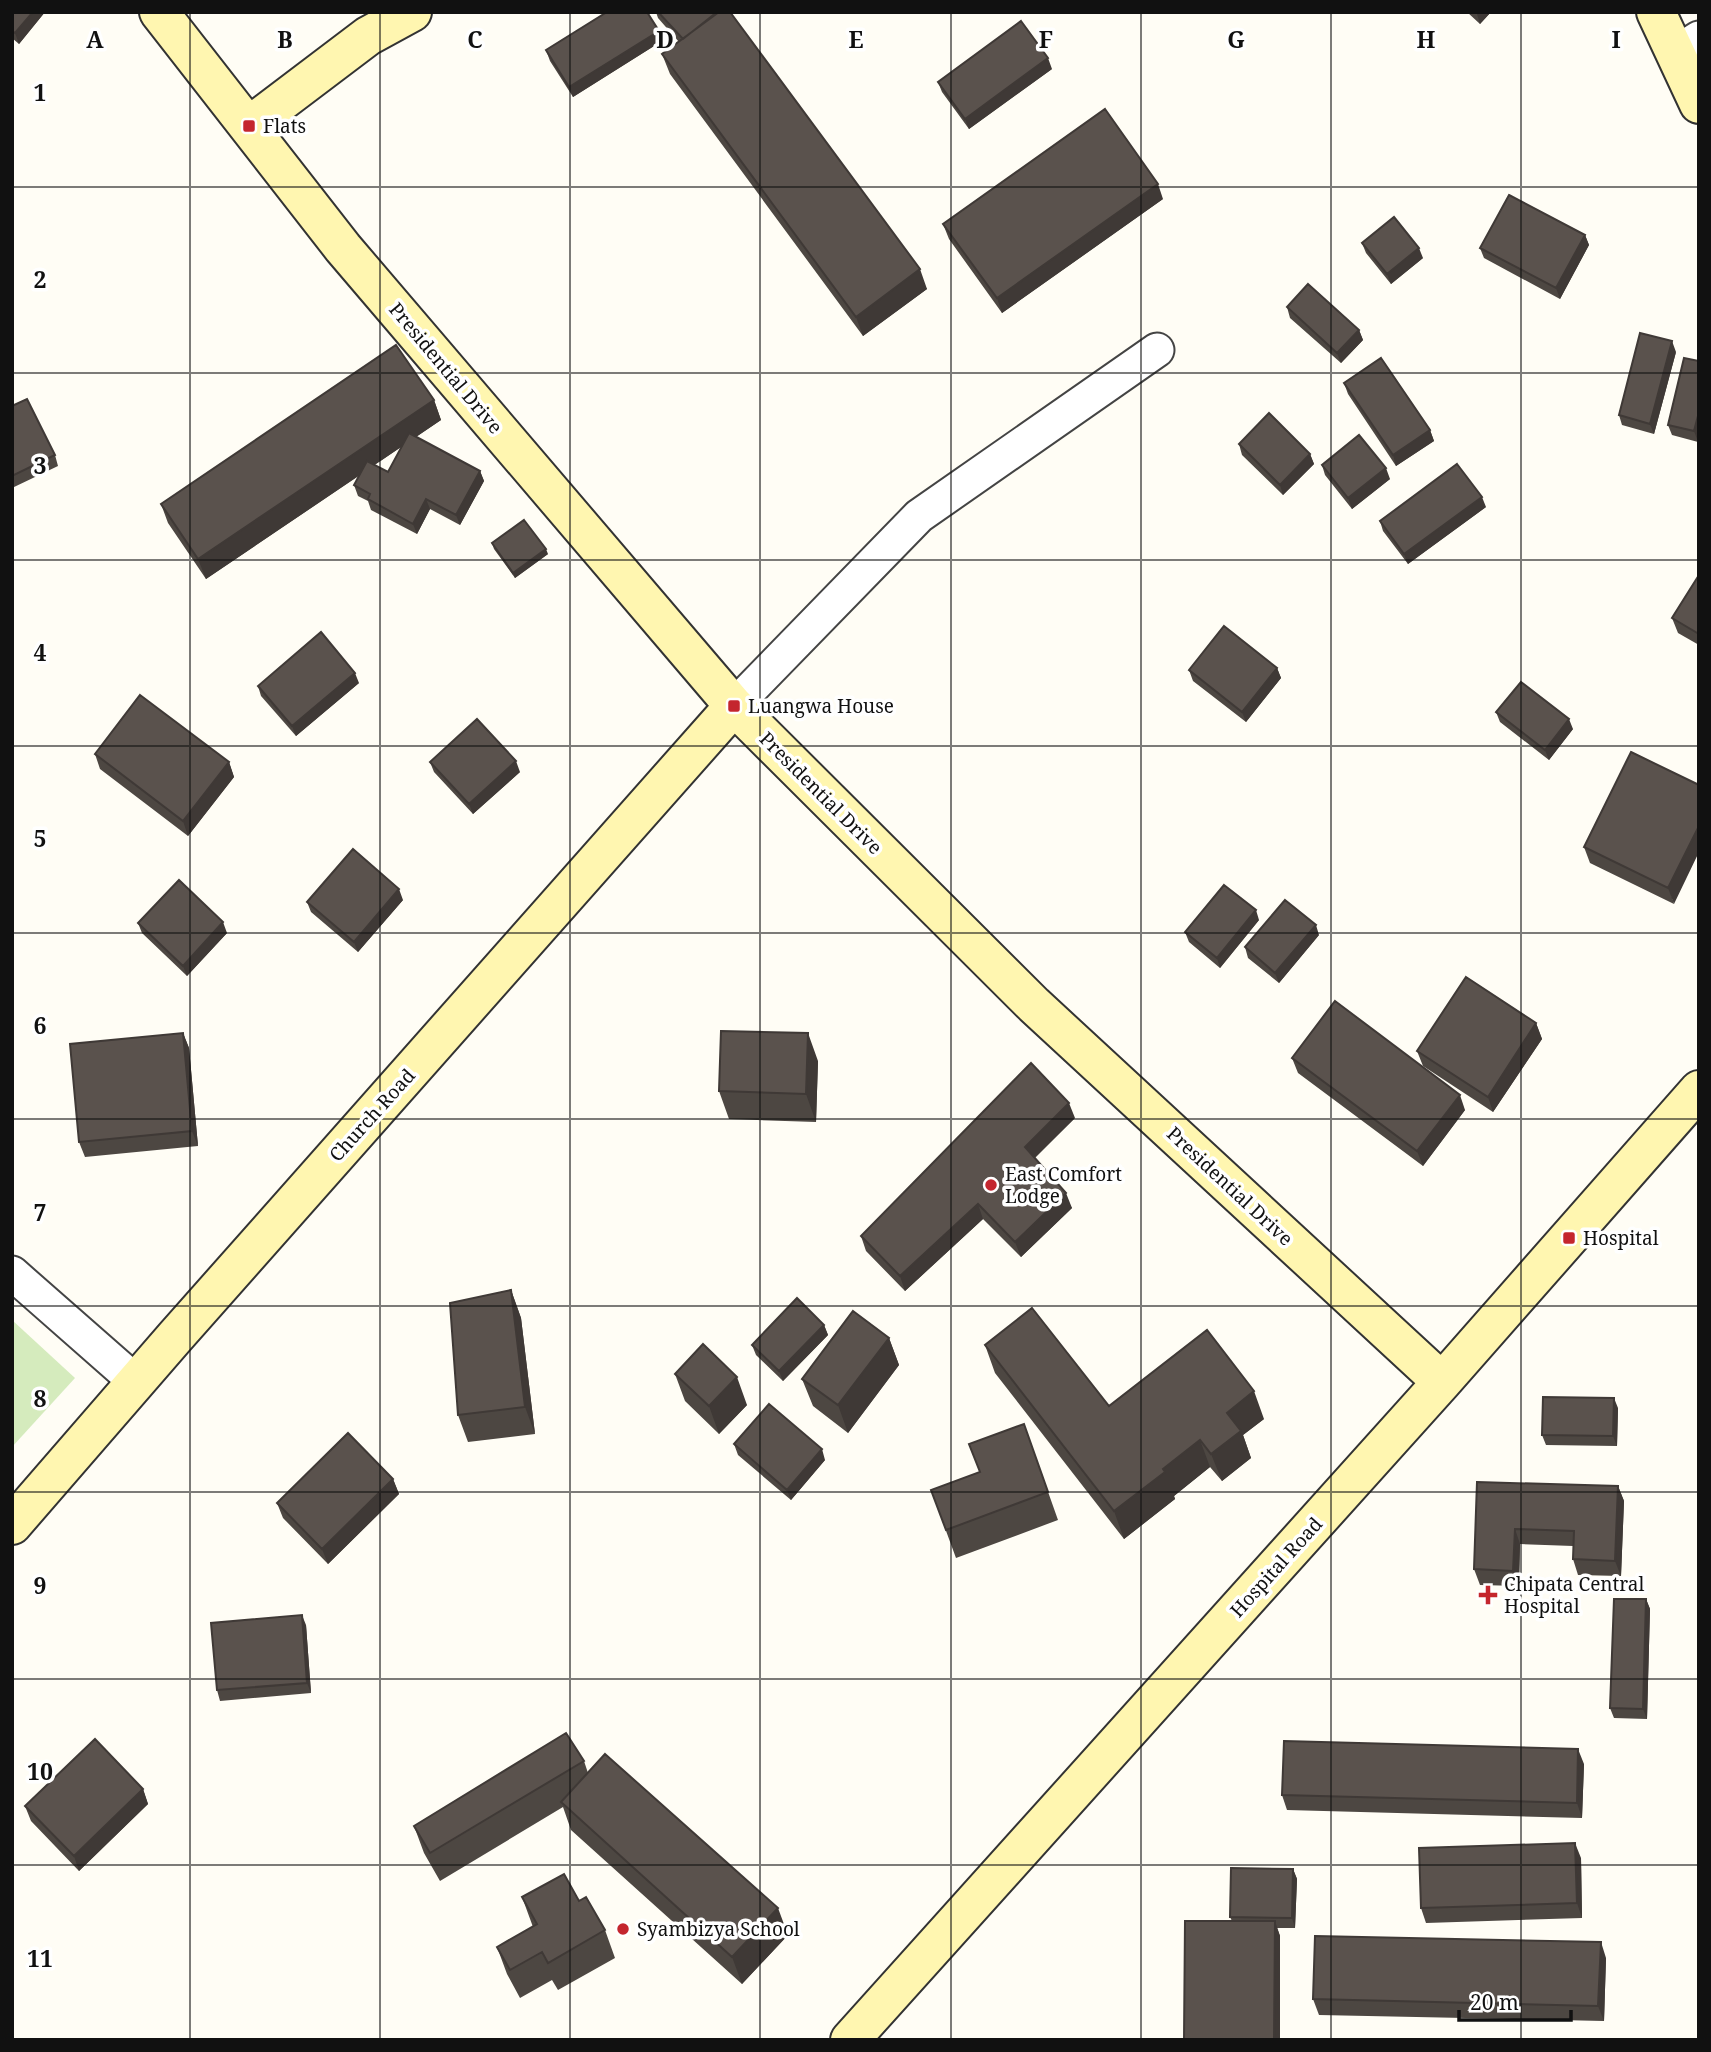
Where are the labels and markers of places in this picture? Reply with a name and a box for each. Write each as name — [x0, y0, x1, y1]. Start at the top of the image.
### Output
place label: Flats — [263, 113, 306, 139]
marker: Flats — [241, 118, 257, 134]
place label: Luangwa House — [748, 693, 894, 719]
marker: Luangwa House — [726, 698, 742, 714]
place label: East Comfort Lodge — [1005, 1161, 1122, 1209]
marker: East Comfort Lodge — [983, 1177, 999, 1193]
place label: Hospital — [1583, 1225, 1659, 1251]
marker: Hospital — [1561, 1230, 1577, 1246]
place label: Chipata Central Hospital — [1504, 1571, 1645, 1619]
marker: Chipata Central Hospital — [1478, 1585, 1498, 1605]
place label: Syambizya School — [637, 1916, 800, 1942]
marker: Syambizya School — [615, 1921, 631, 1937]

